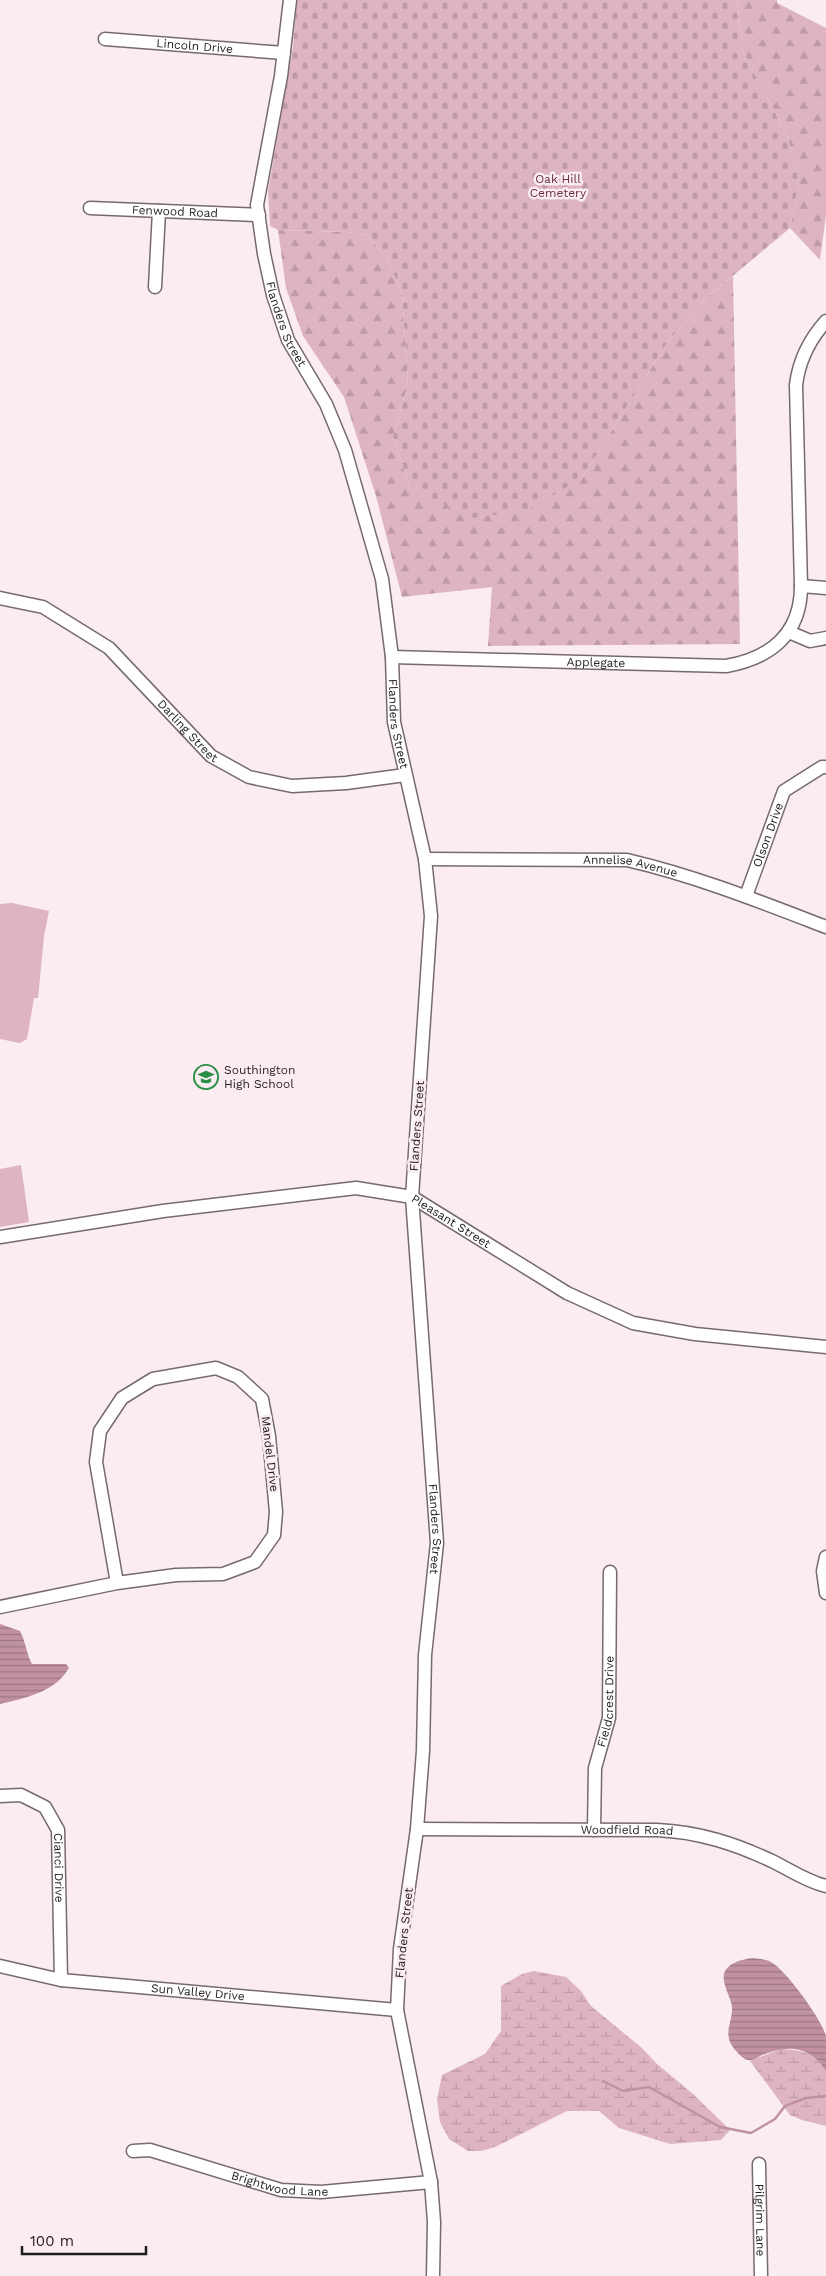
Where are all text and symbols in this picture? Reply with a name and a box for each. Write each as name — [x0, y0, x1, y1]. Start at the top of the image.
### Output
street label: Lincoln Drive — [156, 36, 234, 56]
park label: Oak Hill Cemetery — [530, 172, 587, 200]
street label: Fenwood Road — [132, 203, 218, 220]
street label: Flanders Street — [263, 280, 309, 369]
street label: Applegate — [566, 655, 625, 670]
street label: Flanders Street — [386, 679, 411, 770]
street label: Darling Street — [155, 697, 220, 765]
street label: Olson Drive — [750, 801, 786, 869]
street label: Annelise Avenue — [583, 853, 679, 880]
place label: Southington High School — [224, 1063, 295, 1091]
school or university icon: Southington High School — [193, 1064, 219, 1090]
street label: Flanders Street — [407, 1080, 427, 1172]
street label: Pleasant Street — [409, 1191, 493, 1251]
street label: Mandel Drive — [258, 1415, 282, 1493]
street label: Flanders Street — [426, 1483, 444, 1575]
street label: Fieldcrest Drive — [594, 1656, 616, 1749]
street label: Woodfield Road — [581, 1823, 674, 1838]
street label: Cianci Drive — [51, 1833, 66, 1903]
street label: Flanders Street — [392, 1887, 416, 1979]
street label: Sun Valley Drive — [150, 1981, 245, 2003]
street label: Brightwood Lane — [230, 2168, 329, 2199]
street label: Pilgrim Lane — [752, 2184, 768, 2256]
scale bar — [22, 2224, 146, 2256]
text: 100 m — [30, 2232, 74, 2250]

